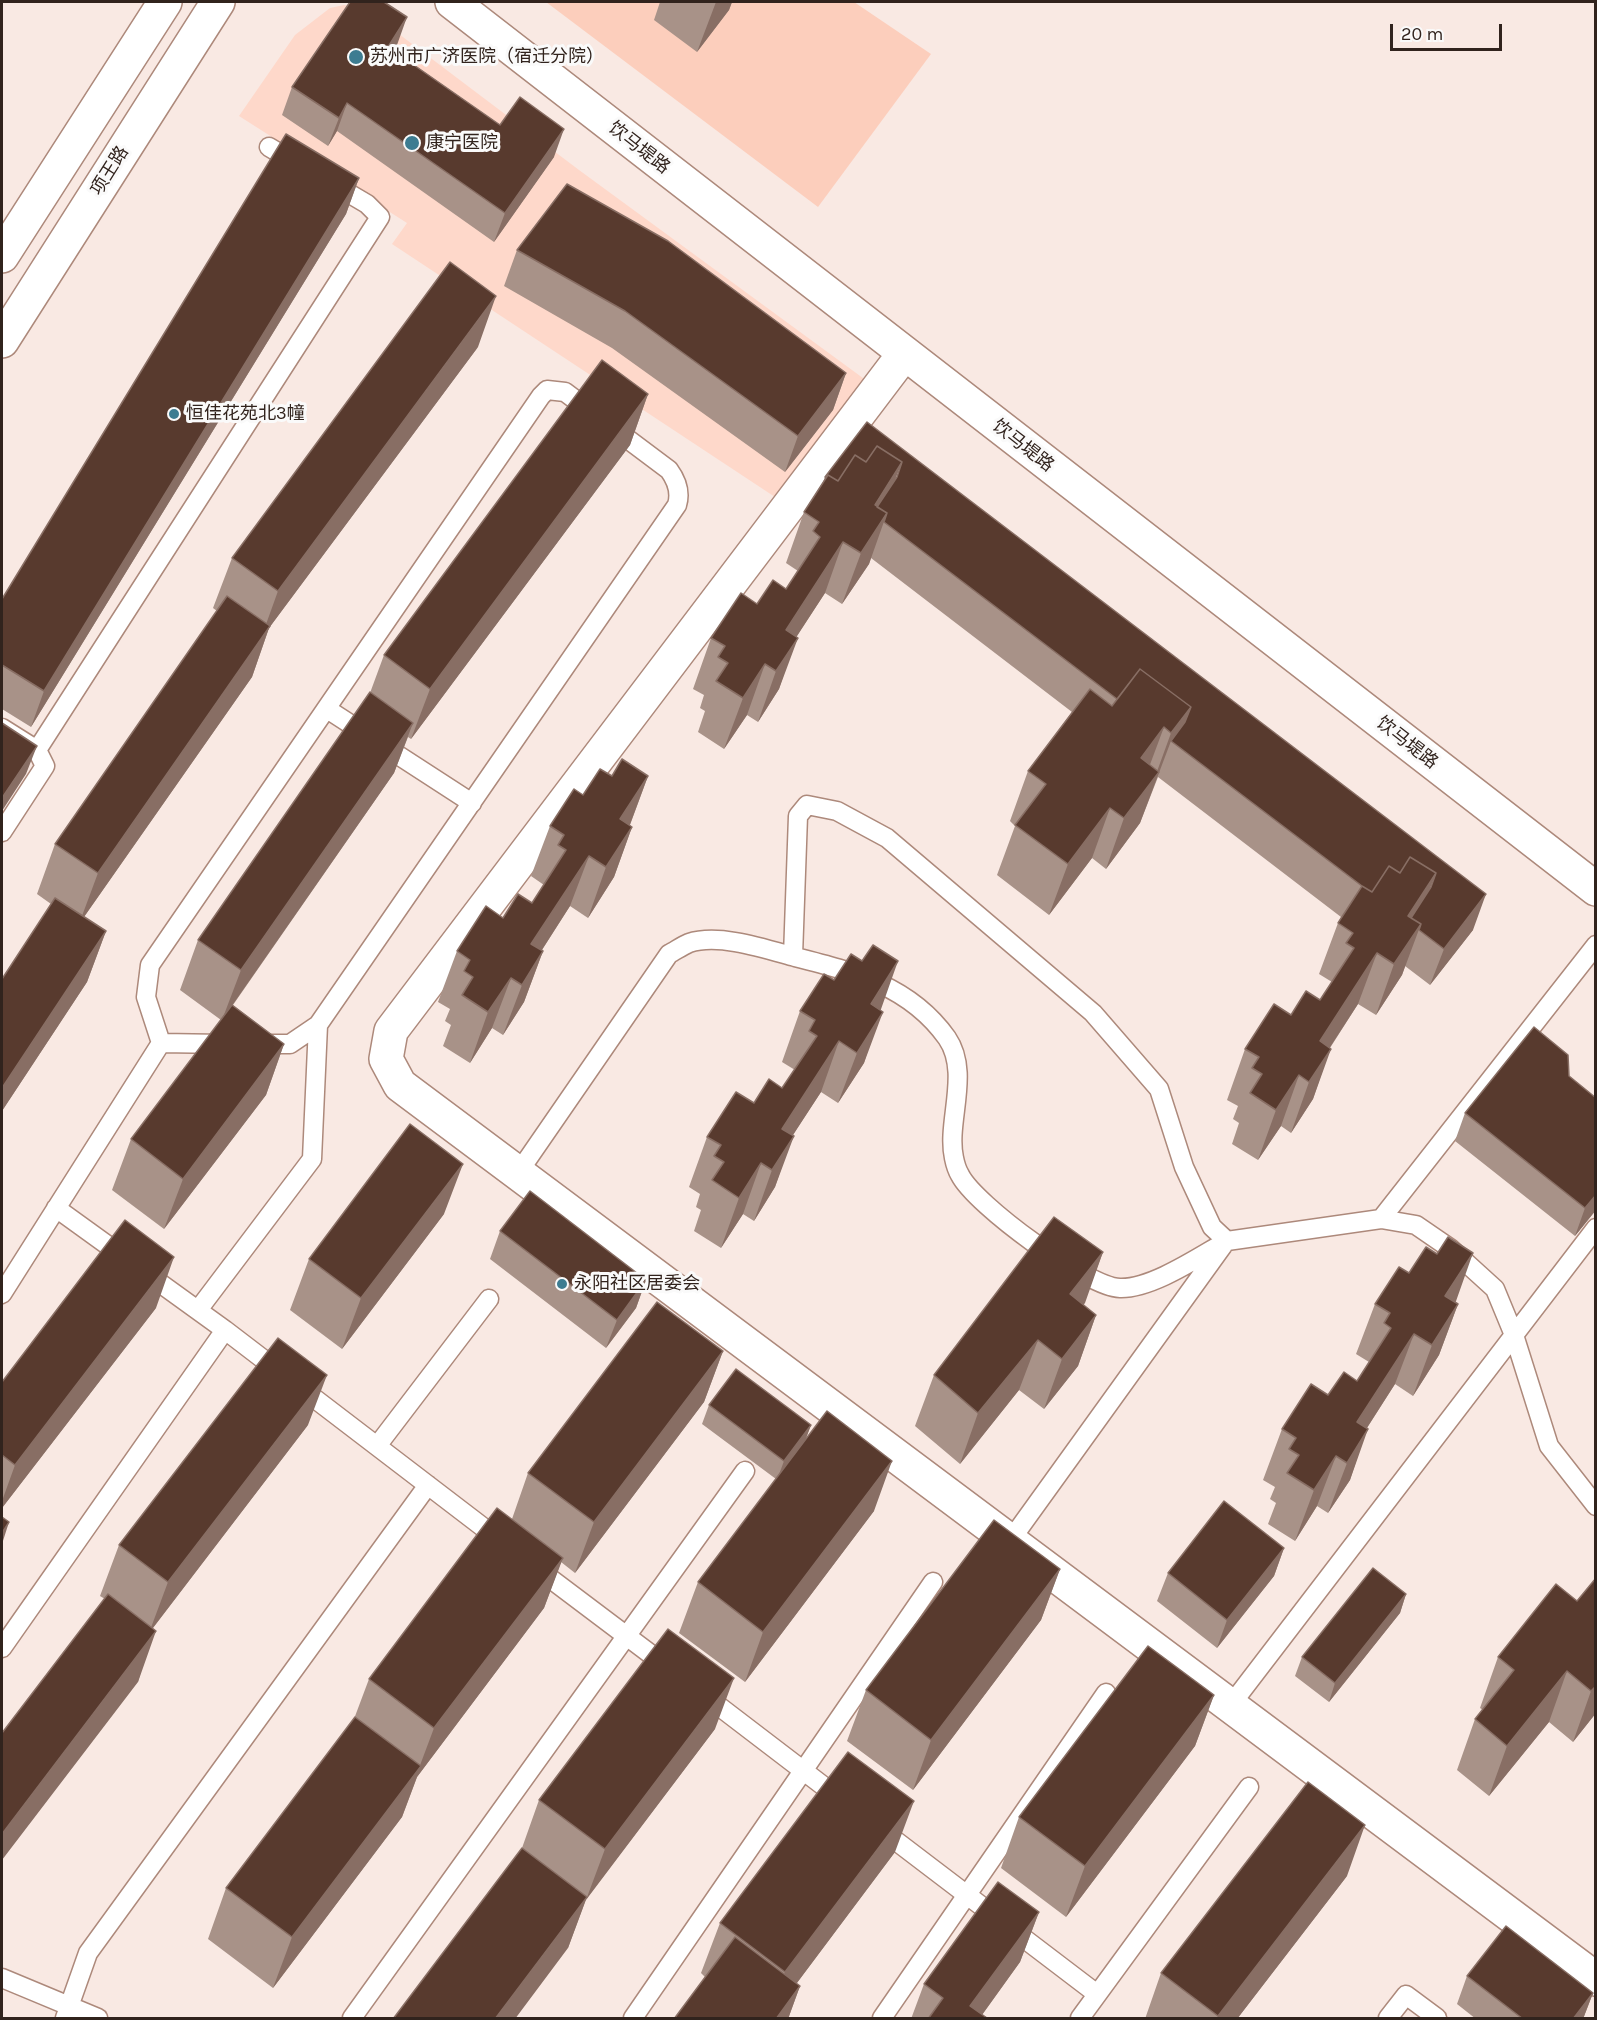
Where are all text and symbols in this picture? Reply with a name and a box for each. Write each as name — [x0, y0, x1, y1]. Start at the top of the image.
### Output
scale bar — [1393, 12, 1506, 50]
text: 20 m — [1401, 23, 1443, 45]
place label: 苏州市广济医院（宿迁分院） — [370, 46, 604, 68]
marker: 苏州市广济医院（宿迁分院） — [347, 48, 365, 66]
street label: 饮马堤路 — [604, 117, 674, 179]
place label: 康宁医院 — [426, 132, 498, 154]
marker: 康宁医院 — [403, 134, 421, 152]
street label: 项王路 — [87, 142, 133, 200]
place label: 恒佳花苑北3幢 — [186, 403, 305, 425]
marker: 恒佳花苑北3幢 — [167, 407, 181, 421]
street label: 饮马堤路 — [988, 415, 1058, 477]
street label: 饮马堤路 — [1372, 712, 1442, 774]
place label: 永阳社区居委会 — [574, 1273, 700, 1295]
marker: 永阳社区居委会 — [555, 1277, 569, 1291]

